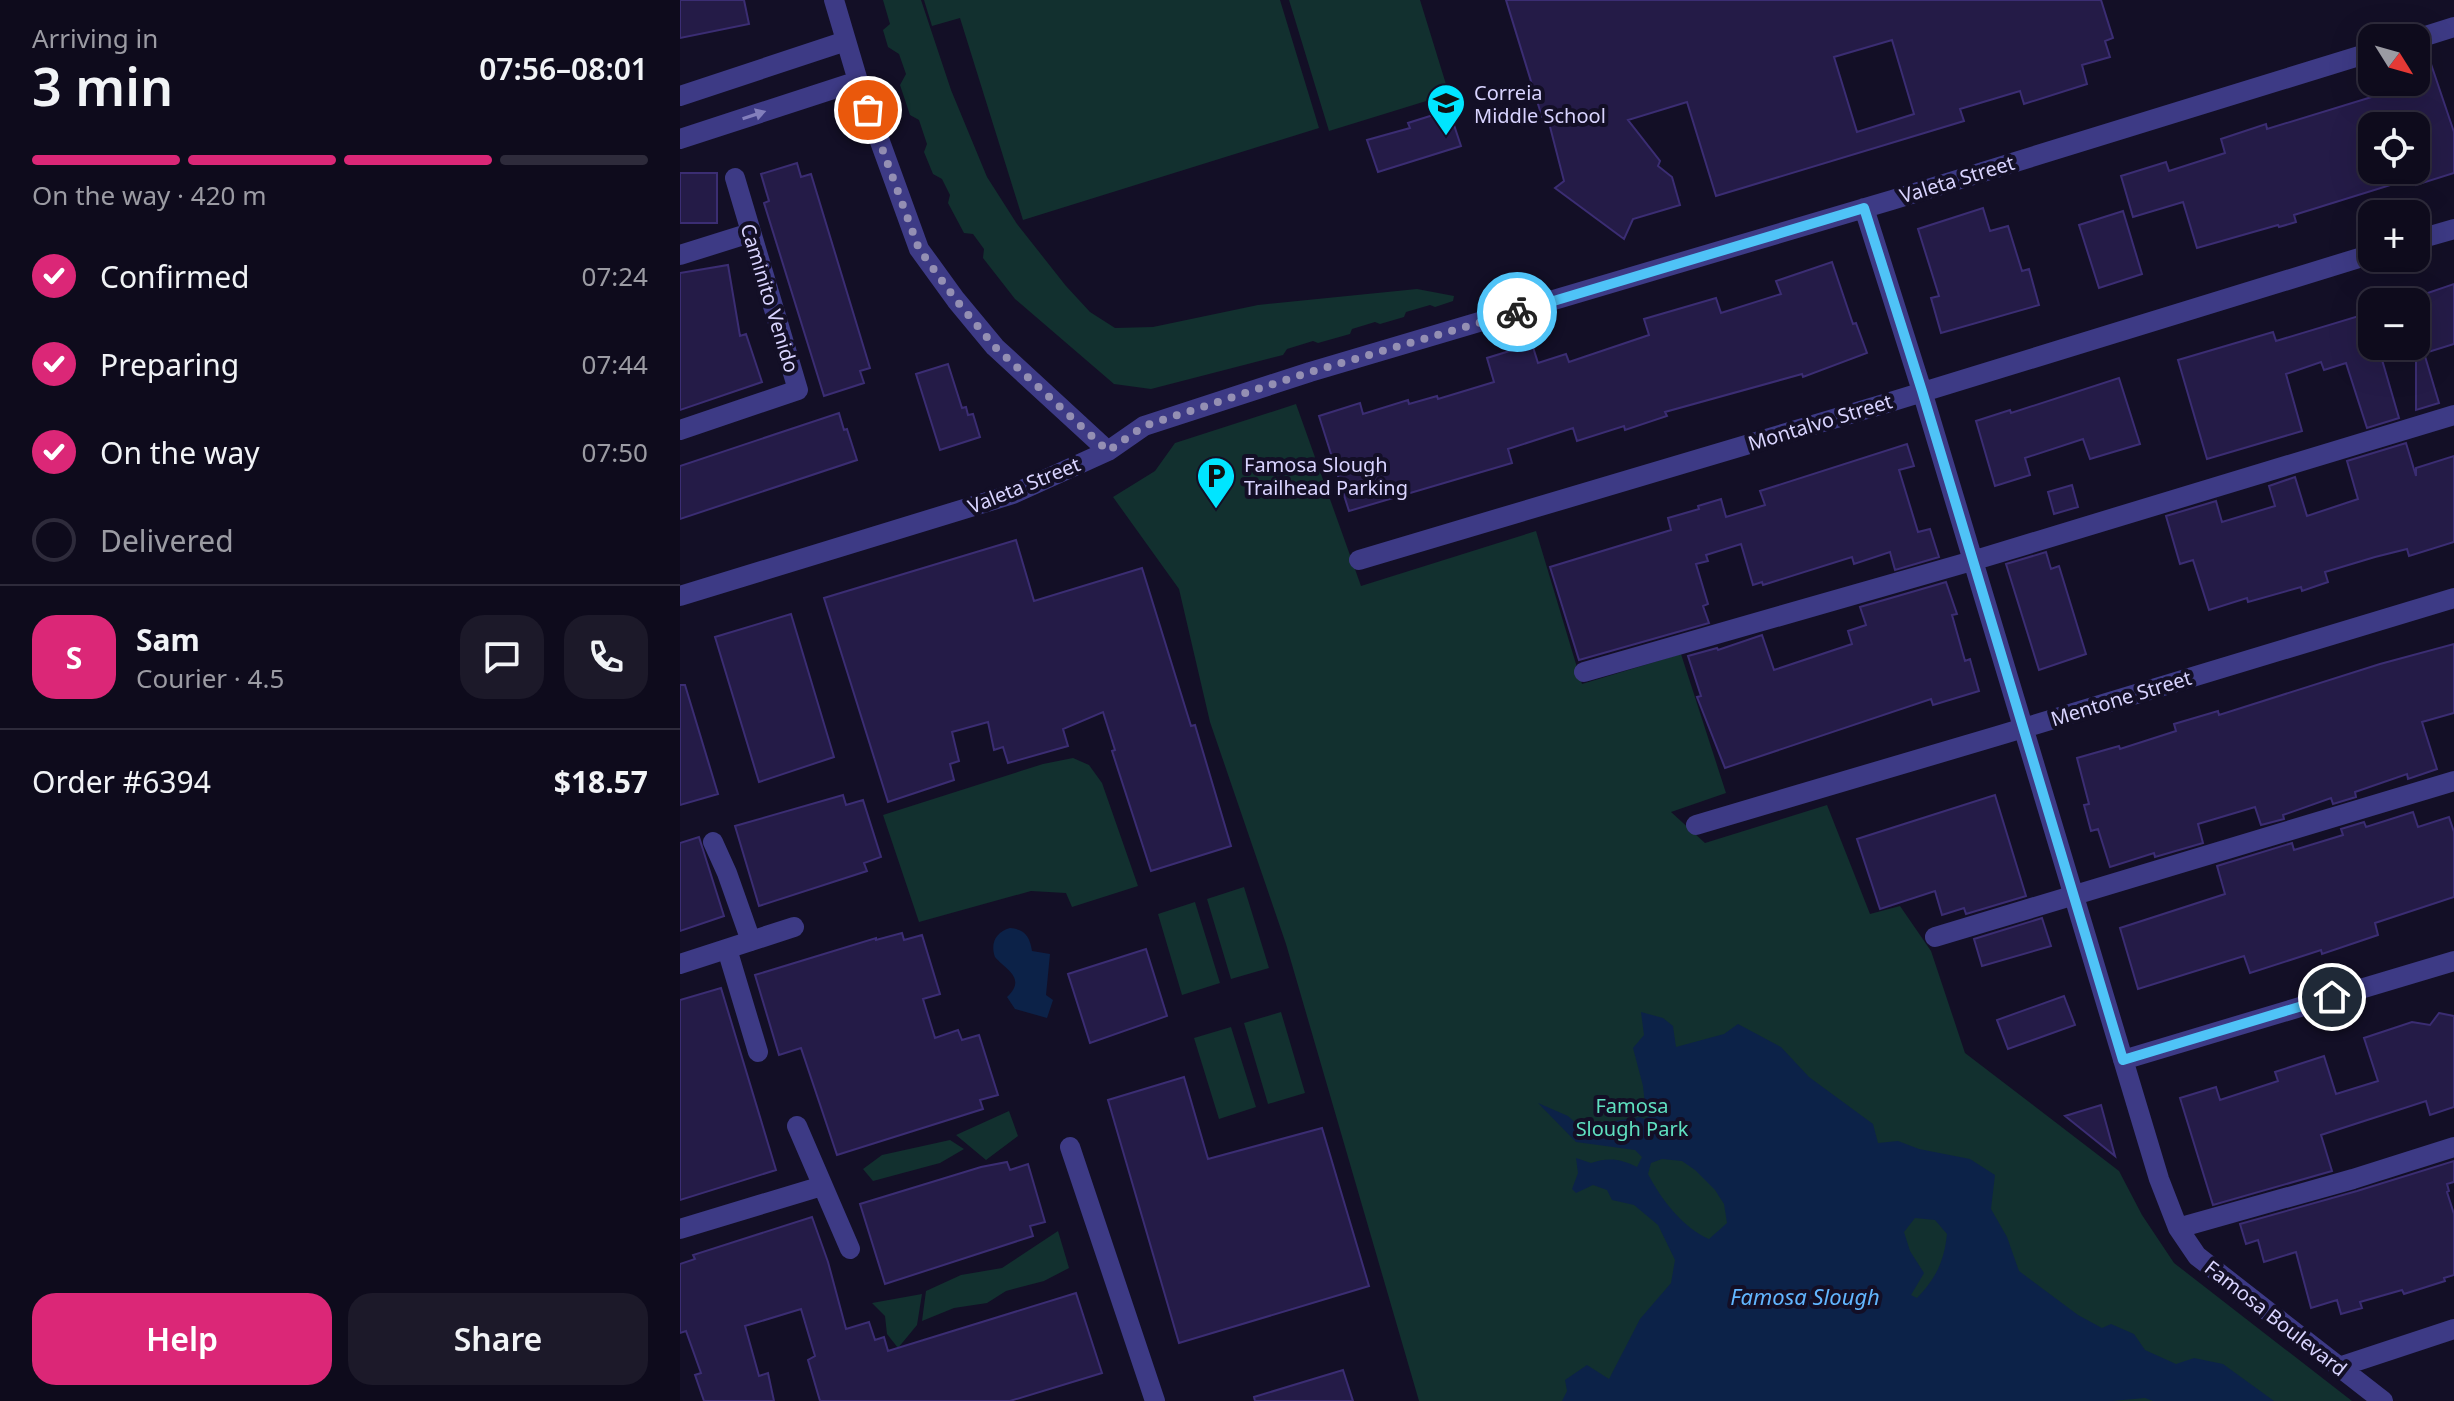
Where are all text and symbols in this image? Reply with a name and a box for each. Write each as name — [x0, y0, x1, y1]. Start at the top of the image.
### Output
text: Arriving in — [32, 20, 158, 56]
north arrow — [2358, 24, 2430, 96]
map controls — [2358, 24, 2430, 360]
text: 07:56–08:01 — [479, 48, 648, 89]
text: 3 min — [32, 50, 173, 121]
pin — [834, 76, 902, 144]
place label: Correia Middle School — [1474, 79, 1606, 129]
school or university icon: Correia Middle School — [1425, 82, 1467, 137]
icon: bag — [846, 88, 890, 132]
one-way arrow — [742, 109, 766, 121]
button: locate — [2358, 112, 2430, 184]
street label: Valeta Street — [1896, 149, 2018, 209]
text: On the way · 420 m — [32, 177, 266, 213]
button: + — [2358, 200, 2430, 272]
street label: Caminito Venido — [734, 220, 806, 376]
icon: check — [32, 254, 76, 298]
text: Confirmed — [100, 256, 250, 297]
text: 07:24 — [582, 258, 648, 294]
courier — [1477, 272, 1557, 352]
button: − — [2358, 288, 2430, 360]
icon: bike — [1495, 290, 1539, 334]
icon: check — [32, 342, 76, 386]
text: Preparing — [100, 344, 239, 385]
text: 07:44 — [582, 346, 648, 382]
street label: Montalvo Street — [1745, 387, 1895, 457]
icon: check — [32, 430, 76, 474]
text: On the way — [100, 432, 260, 473]
text: 07:50 — [582, 434, 648, 470]
street label: Valeta Street — [964, 450, 1084, 520]
place label: Famosa Slough Trailhead Parking — [1244, 451, 1408, 501]
parking icon: Famosa Slough Trailhead Parking — [1195, 455, 1237, 510]
text: Delivered — [100, 520, 234, 561]
button: chat — [460, 615, 544, 699]
button: phone — [564, 615, 648, 699]
text: Sam — [136, 619, 200, 660]
text: S — [66, 637, 82, 678]
text: Courier · 4.5 — [136, 660, 284, 696]
street label: Mentone Street — [2047, 664, 2195, 732]
text: Order #6394 — [32, 761, 211, 802]
text: $18.57 — [554, 761, 648, 802]
pin — [2298, 963, 2366, 1031]
icon: home — [2310, 975, 2354, 1019]
park label: Famosa Slough Park — [1576, 1092, 1689, 1142]
street label: Famosa Boulevard — [2199, 1254, 2353, 1382]
water label: Famosa Slough — [1730, 1281, 1880, 1311]
button: Help — [32, 1293, 332, 1385]
button: Share — [348, 1293, 648, 1385]

